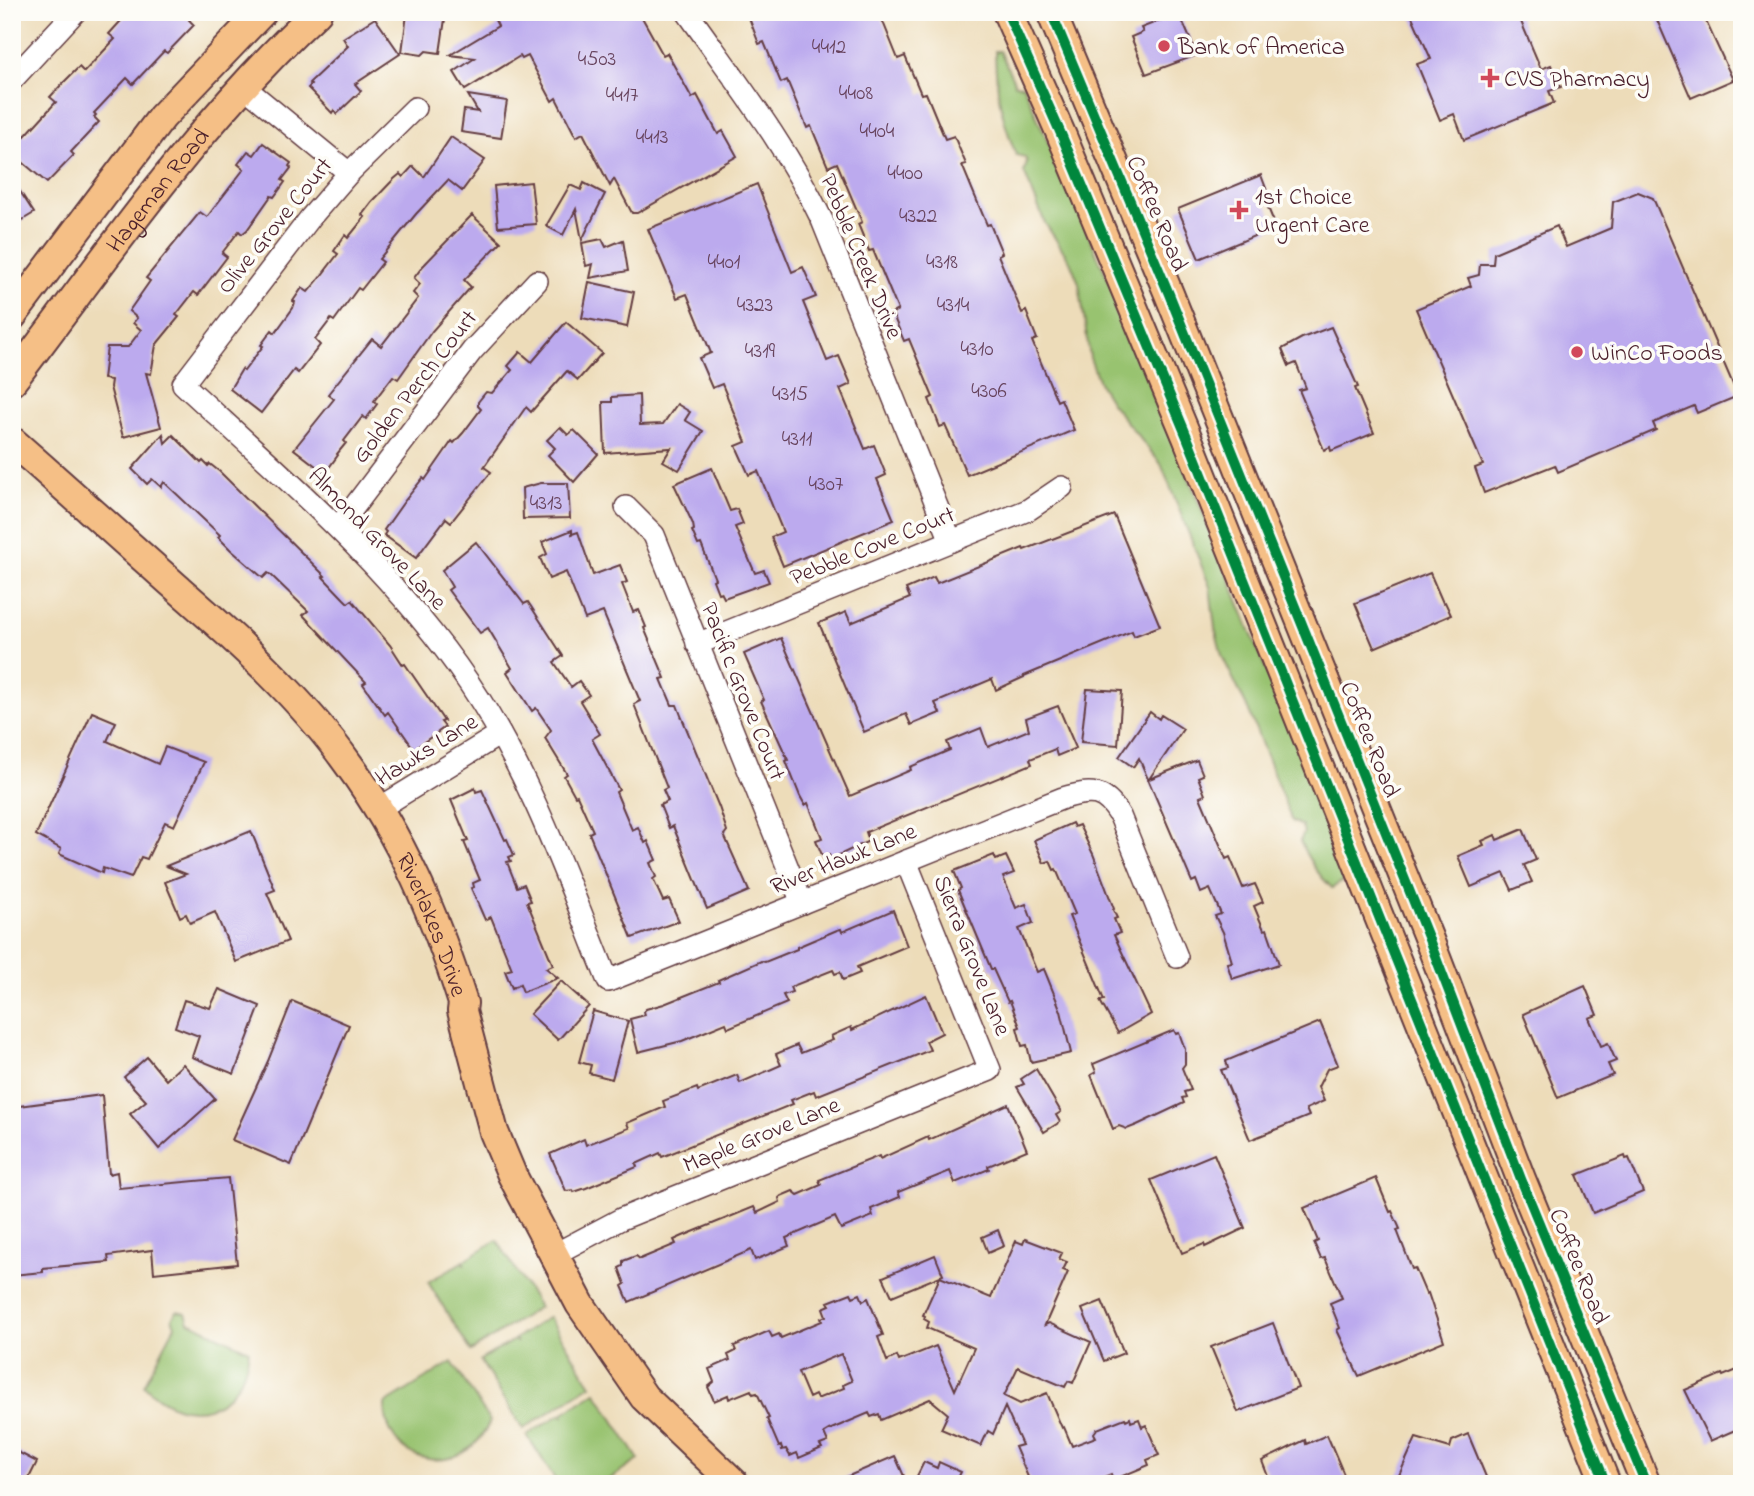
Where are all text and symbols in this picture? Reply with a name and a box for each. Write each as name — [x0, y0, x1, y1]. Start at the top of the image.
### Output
place label: Bank of America — [1177, 31, 1345, 66]
house number: 4412 — [812, 33, 846, 63]
marker: Bank of America — [1156, 38, 1172, 54]
house number: 4503 — [578, 45, 616, 75]
place label: CVS Pharmacy — [1504, 63, 1650, 99]
marker: CVS Pharmacy — [1482, 70, 1498, 86]
house number: 4408 — [839, 79, 873, 109]
house number: 4417 — [606, 81, 639, 111]
house number: 4404 — [859, 117, 895, 147]
street label: Hageman Road — [99, 121, 220, 261]
house number: 4413 — [636, 123, 668, 153]
street label: Olive Grove Court — [210, 151, 342, 303]
street label: Coffee Road — [1116, 151, 1196, 278]
house number: 4400 — [887, 159, 923, 189]
street label: Pebble Creek Drive — [809, 169, 910, 345]
place label: 1st Choice Urgent Care — [1255, 181, 1370, 244]
marker: 1st Choice Urgent Care — [1229, 200, 1249, 220]
house number: 4322 — [899, 202, 937, 232]
house number: 4401 — [707, 248, 741, 278]
house number: 4318 — [926, 248, 958, 278]
house number: 4323 — [737, 291, 773, 321]
house number: 4314 — [937, 291, 970, 321]
street label: Golden Perch Court — [345, 303, 487, 472]
house number: 4310 — [960, 335, 994, 365]
house number: 4319 — [745, 337, 776, 367]
place label: WinCo Foods — [1591, 337, 1723, 372]
marker: WinCo Foods — [1569, 344, 1585, 360]
house number: 4306 — [971, 377, 1007, 407]
house number: 4315 — [772, 380, 808, 410]
house number: 4311 — [782, 425, 813, 455]
street label: Almond Grove Lane — [299, 460, 454, 619]
house number: 4307 — [808, 470, 844, 500]
house number: 4313 — [530, 489, 562, 519]
street label: Pebble Cove Court — [785, 498, 961, 596]
street label: Pacific Grove Court — [690, 598, 793, 786]
street label: Coffee Road — [1329, 677, 1408, 804]
street label: Hawks Lane — [369, 706, 486, 797]
street label: River Hawk Lane — [766, 815, 923, 906]
street label: Riverlakes Drive — [386, 847, 475, 1002]
street label: Sierra Grove Lane — [923, 870, 1019, 1042]
street label: Maple Grove Lane — [678, 1089, 846, 1184]
street label: Coffee Road — [1538, 1204, 1617, 1331]

